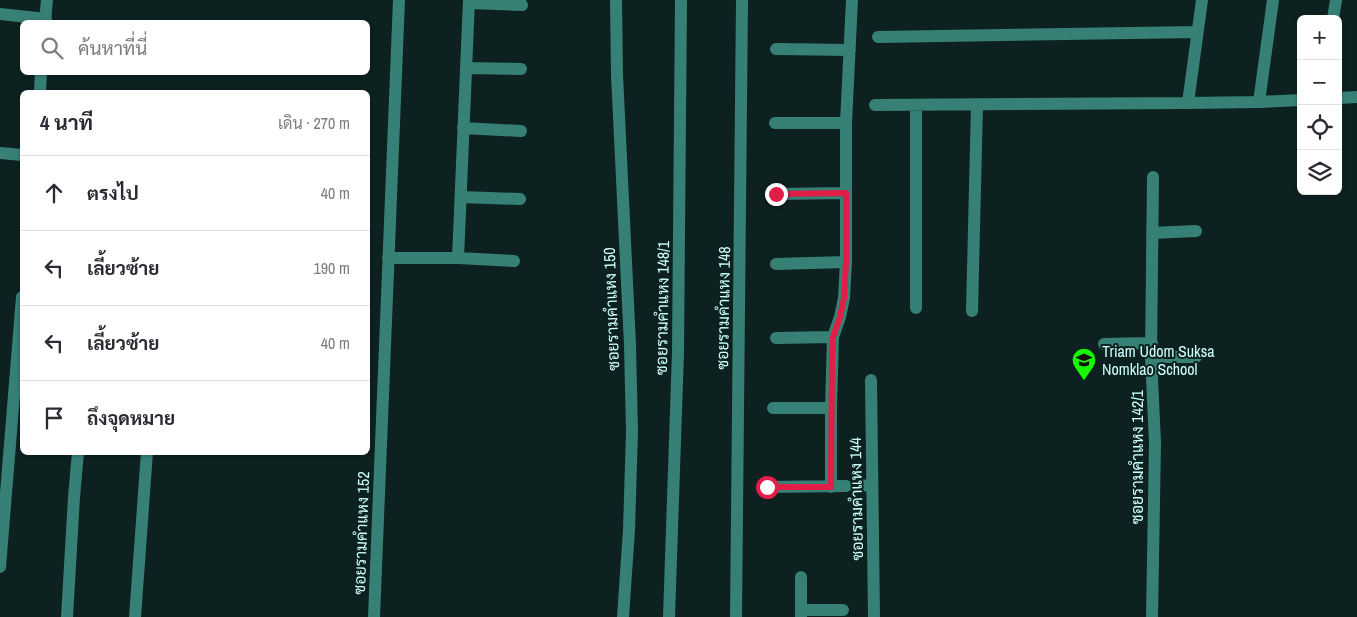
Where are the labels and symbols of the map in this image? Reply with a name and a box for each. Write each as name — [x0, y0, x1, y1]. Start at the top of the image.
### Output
route end — [765, 183, 788, 206]
street label: ซอยรามคำแหง 148/1 — [650, 240, 674, 375]
street label: ซอยรามคำแหง 148 — [711, 246, 735, 370]
street label: ซอยรามคำแหง 150 — [598, 247, 624, 371]
place label: Triam Udom Suksa Nomklao School — [1102, 340, 1215, 380]
school or university icon: Triam Udom Suksa Nomklao School — [1071, 347, 1097, 381]
street label: ซอยรามคำแหง 142/1 — [1126, 389, 1148, 524]
street label: ซอยรามคำแหง 144 — [844, 437, 868, 561]
street label: ซอยรามคำแหง 152 — [348, 471, 374, 595]
route start — [756, 476, 779, 499]

